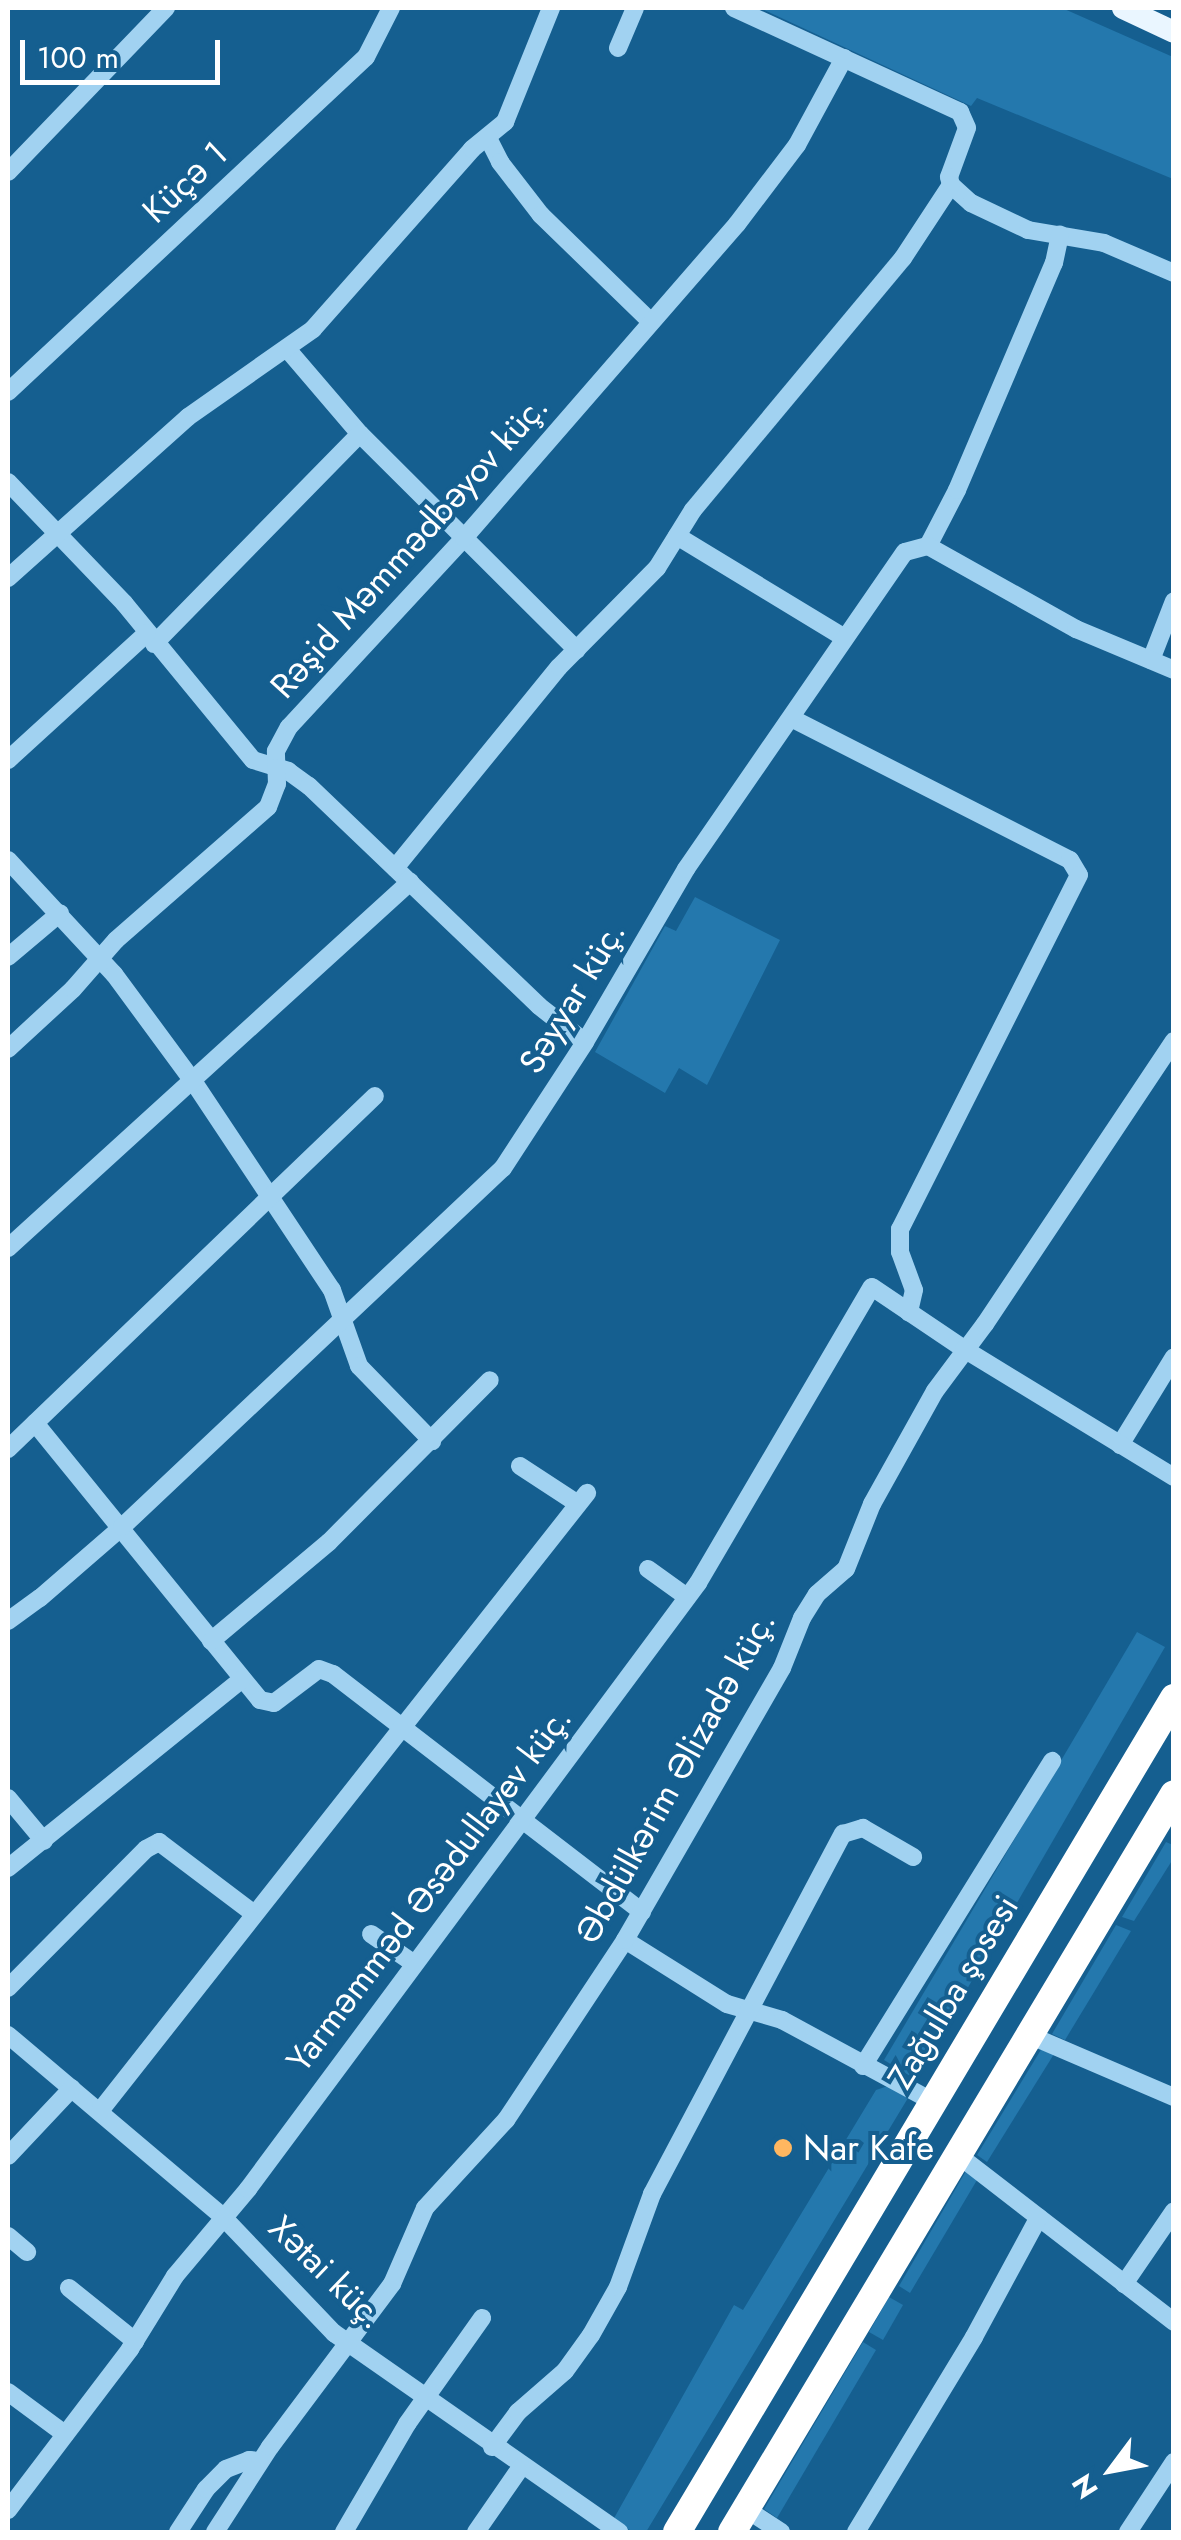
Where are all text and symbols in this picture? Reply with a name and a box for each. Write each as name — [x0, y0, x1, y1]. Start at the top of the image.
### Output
scale bar — [25, 20, 225, 82]
text: 100 m — [37, 36, 119, 79]
street label: Küçə 1 — [134, 132, 236, 232]
street label: Rəşid Məmmədbəyov küç. — [261, 385, 557, 707]
street label: Səyyar küç. — [510, 913, 634, 1081]
street label: Əbdülkərim Əlizadə küç. — [566, 1603, 784, 1951]
street label: Yarməmməd Əsədullayev küç. — [278, 1698, 580, 2080]
street label: Zağulba şosesi — [879, 1888, 1027, 2096]
place label: Nar Kafe — [803, 2127, 934, 2169]
marker: Nar Kafe — [772, 2137, 794, 2159]
street label: Xətai küç. — [260, 2207, 394, 2337]
north arrow — [1061, 2420, 1161, 2520]
text: N — [1062, 2466, 1108, 2506]

